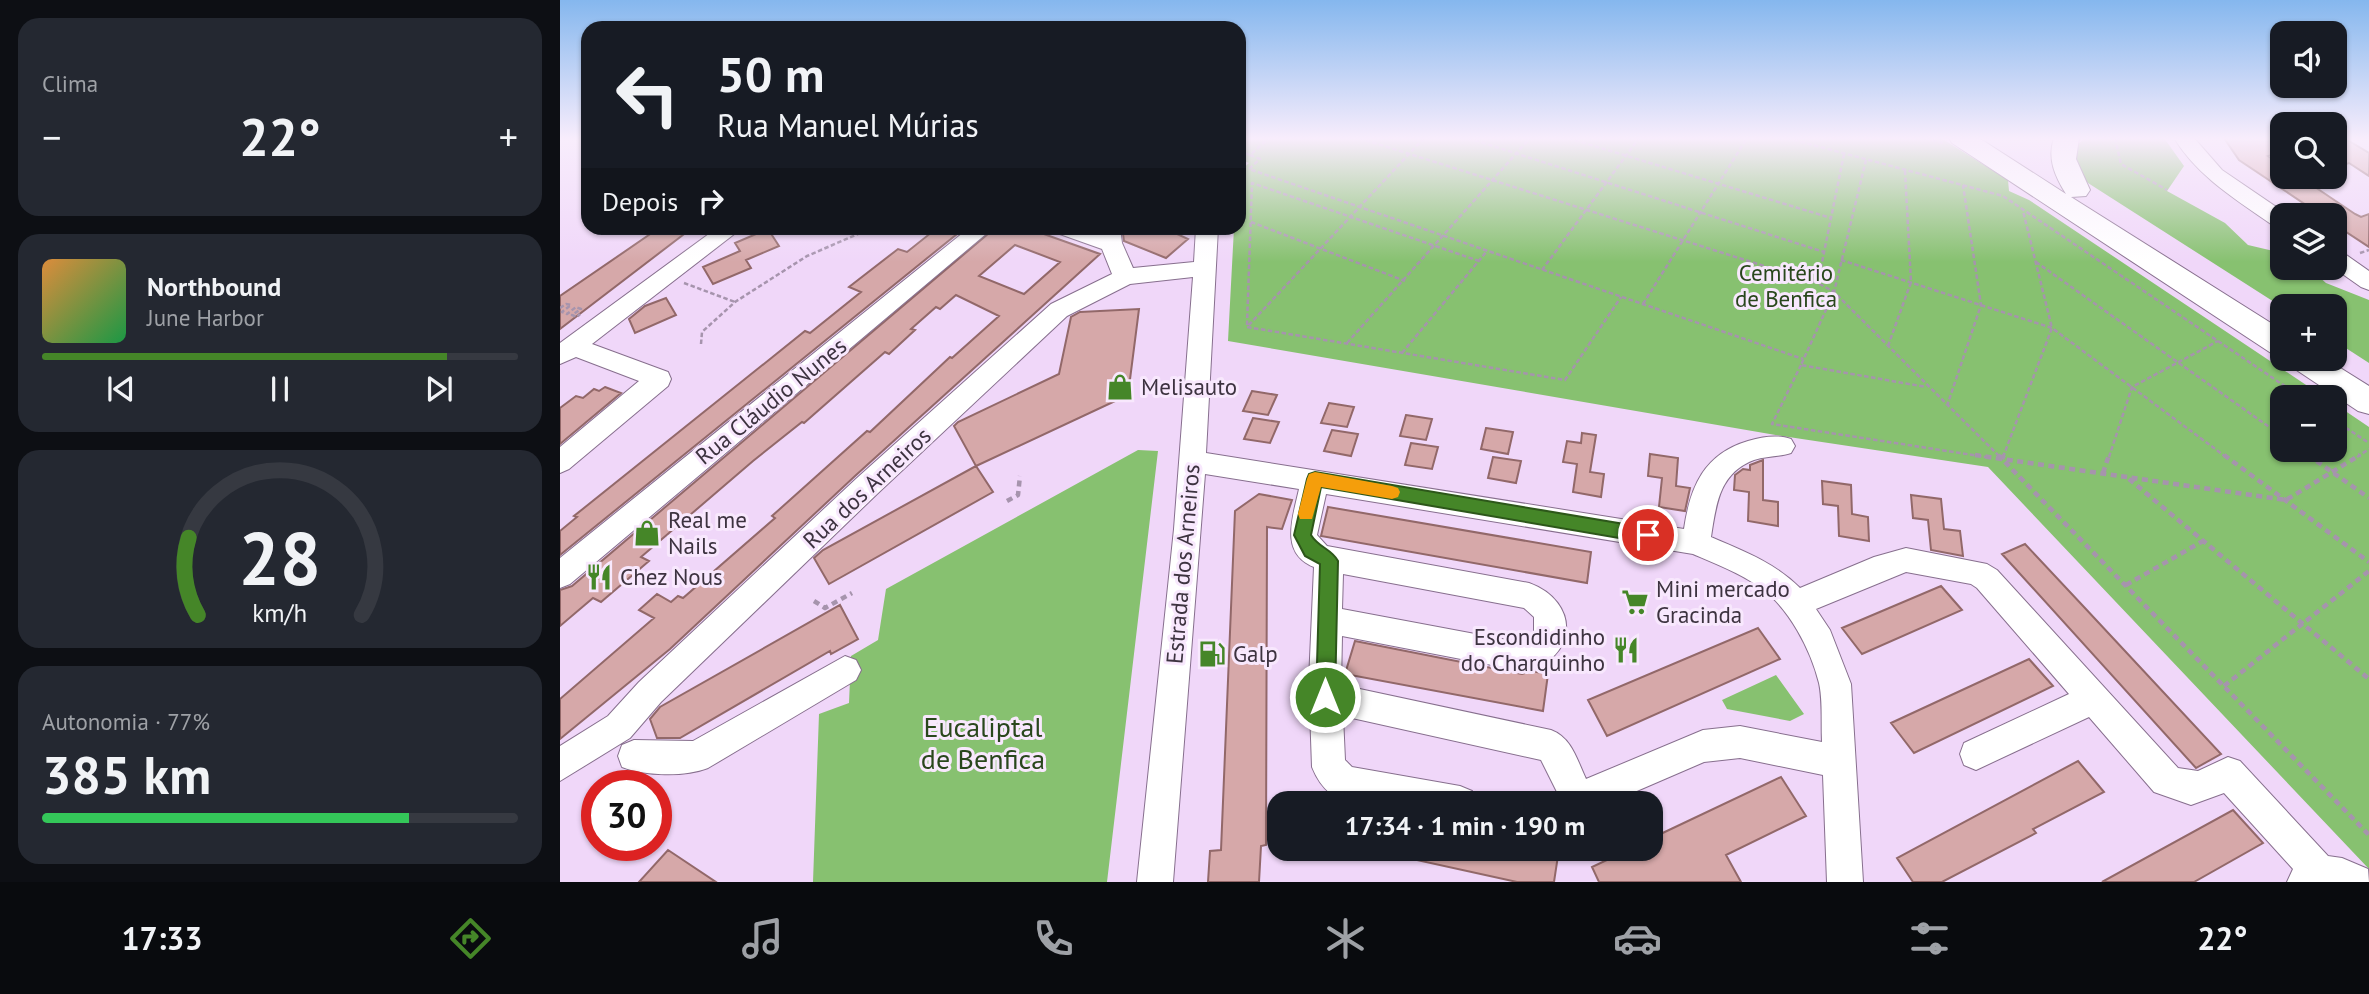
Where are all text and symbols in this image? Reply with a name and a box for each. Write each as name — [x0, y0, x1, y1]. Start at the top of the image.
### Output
map controls — [2270, 21, 2347, 462]
button: sound — [2270, 21, 2347, 98]
text: 50 m — [717, 42, 824, 106]
icon: left — [602, 49, 693, 140]
text: Clima — [42, 69, 98, 98]
text: 22° — [239, 103, 321, 170]
text: Rua Manuel Múrias — [717, 104, 979, 146]
text: − — [42, 112, 61, 161]
text: + — [499, 112, 518, 161]
button: search — [2270, 112, 2347, 189]
icon: right — [692, 182, 730, 220]
text: Depois — [602, 185, 678, 218]
button: layers — [2270, 203, 2347, 280]
park label: Cemitério de Benfica — [1735, 258, 1837, 313]
text: Northbound — [147, 270, 281, 303]
button: + — [2270, 294, 2347, 371]
text: June Harbor — [147, 303, 264, 332]
street label: Rua Cláudio Nunes — [689, 331, 852, 470]
icon: previous — [102, 370, 140, 408]
icon: pause — [261, 370, 299, 408]
icon: next — [420, 370, 458, 408]
shop icon: Melisauto — [1105, 372, 1135, 402]
place label: Melisauto — [1141, 372, 1237, 401]
button: − — [2270, 385, 2347, 462]
street label: Rua dos Arneiros — [797, 421, 937, 554]
street label: Estrada dos Arneiros — [1159, 463, 1206, 665]
place label: Real me Nails — [668, 505, 747, 560]
pin — [1618, 505, 1678, 565]
text: 28 — [239, 511, 321, 605]
icon: arrive — [1629, 516, 1667, 554]
shop icon: Real me Nails — [632, 518, 662, 548]
restaurant icon: Chez Nous — [584, 562, 614, 592]
place label: Chez Nous — [620, 562, 723, 591]
place label: Mini mercado Gracinda — [1656, 574, 1790, 629]
supermarket icon: Mini mercado Gracinda — [1620, 587, 1650, 617]
text: km/h — [253, 597, 307, 629]
place label: Escondidinho do Charquinho — [1461, 622, 1605, 677]
restaurant icon: Escondidinho do Charquinho — [1611, 635, 1641, 665]
fuel station icon: Galp — [1197, 639, 1227, 669]
place label: Galp — [1233, 639, 1278, 668]
position arrow — [1288, 660, 1362, 734]
text: Autonomia · 77% — [42, 707, 210, 736]
park label: Eucaliptal de Benfica — [921, 708, 1045, 777]
text: 385 km — [42, 741, 211, 808]
speed limit sign: 30 — [581, 770, 672, 861]
text: 17:34 · 1 min · 190 m — [1345, 809, 1585, 842]
icon: directions — [446, 914, 495, 963]
icon: music — [738, 914, 787, 963]
icon: phone — [1029, 914, 1078, 963]
icon: climate — [1321, 914, 1370, 963]
icon: car — [1613, 914, 1662, 963]
icon: filters — [1905, 914, 1954, 963]
text: 17:33 — [121, 917, 203, 959]
text: 22° — [2197, 917, 2248, 959]

